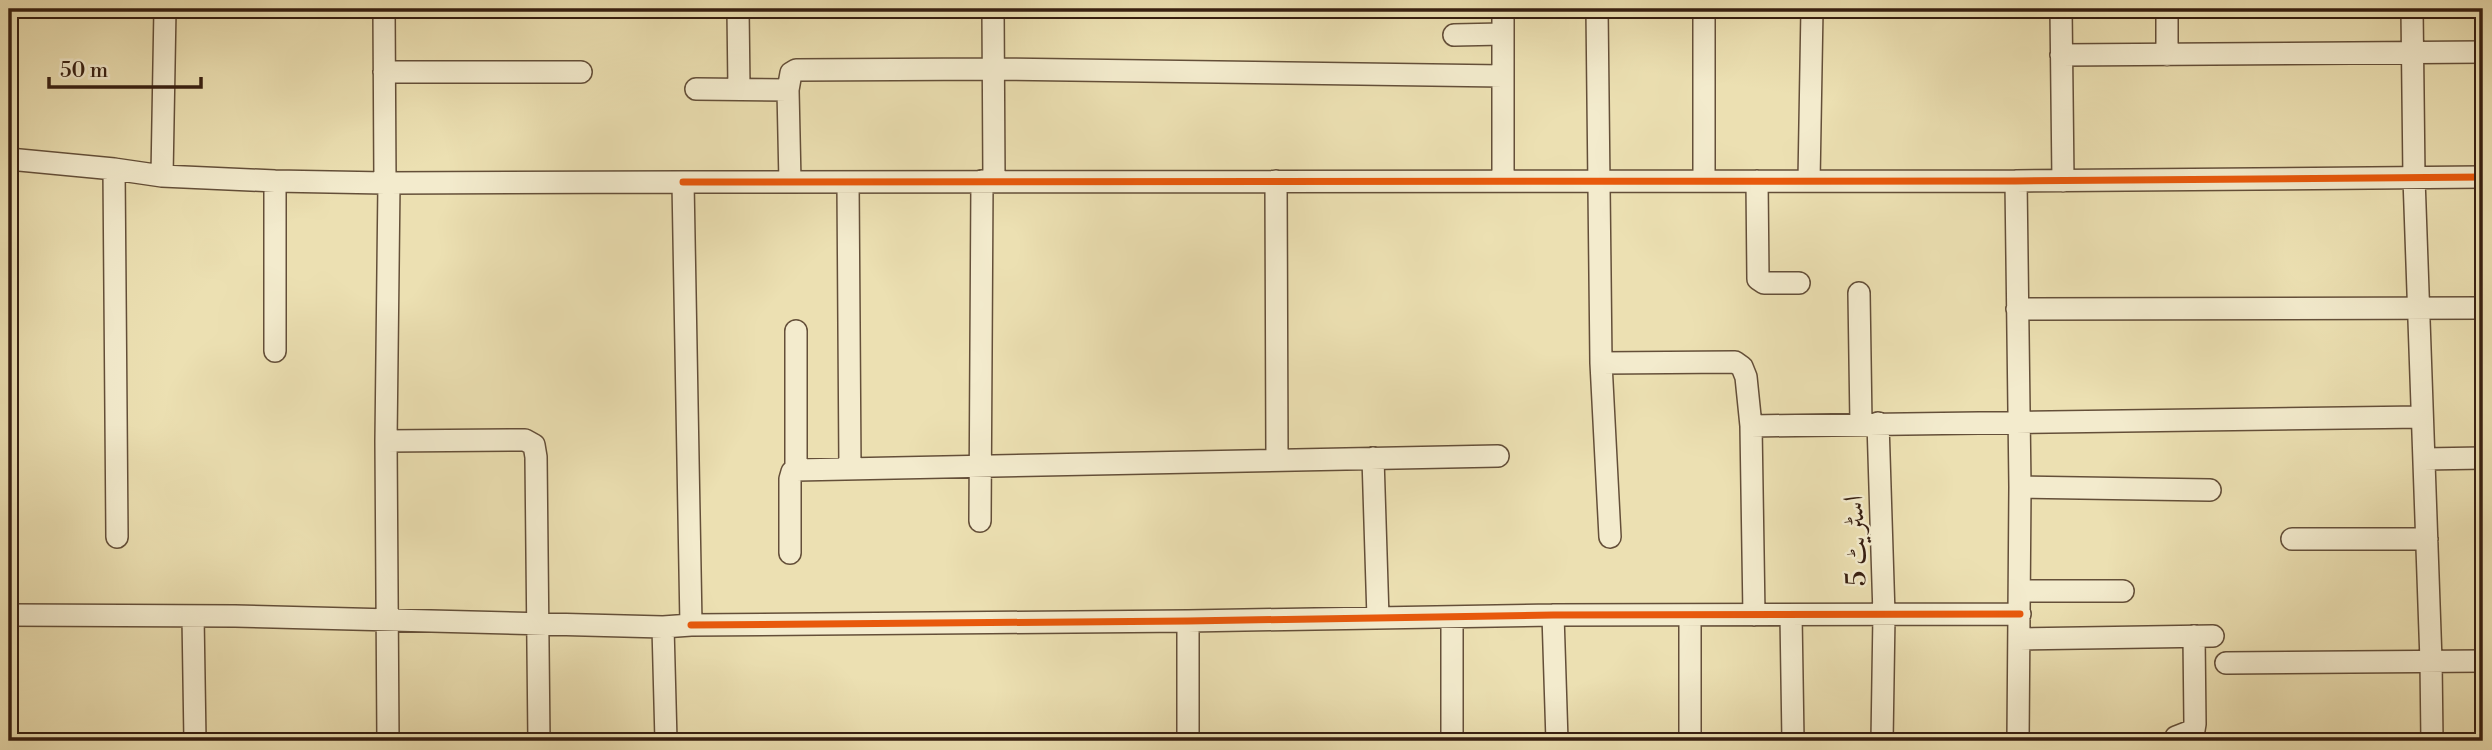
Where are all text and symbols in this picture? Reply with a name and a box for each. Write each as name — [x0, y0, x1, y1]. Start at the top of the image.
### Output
scale bar — [49, 46, 201, 90]
text: 50 m — [60, 58, 108, 84]
street label: اسٹریٹ 5 — [1836, 495, 1875, 587]

